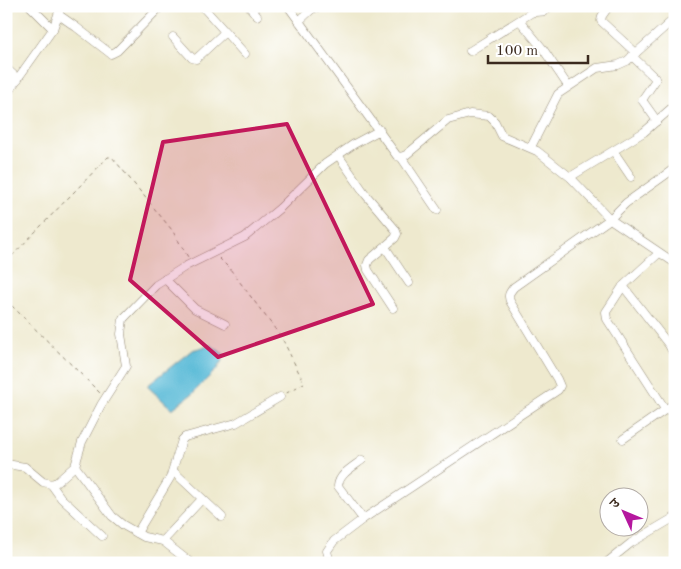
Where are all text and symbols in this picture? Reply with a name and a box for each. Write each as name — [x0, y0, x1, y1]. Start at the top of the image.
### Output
scale bar — [488, 32, 588, 64]
text: 100 m — [496, 44, 538, 59]
north arrow — [598, 486, 648, 536]
text: उ — [607, 496, 623, 512]

